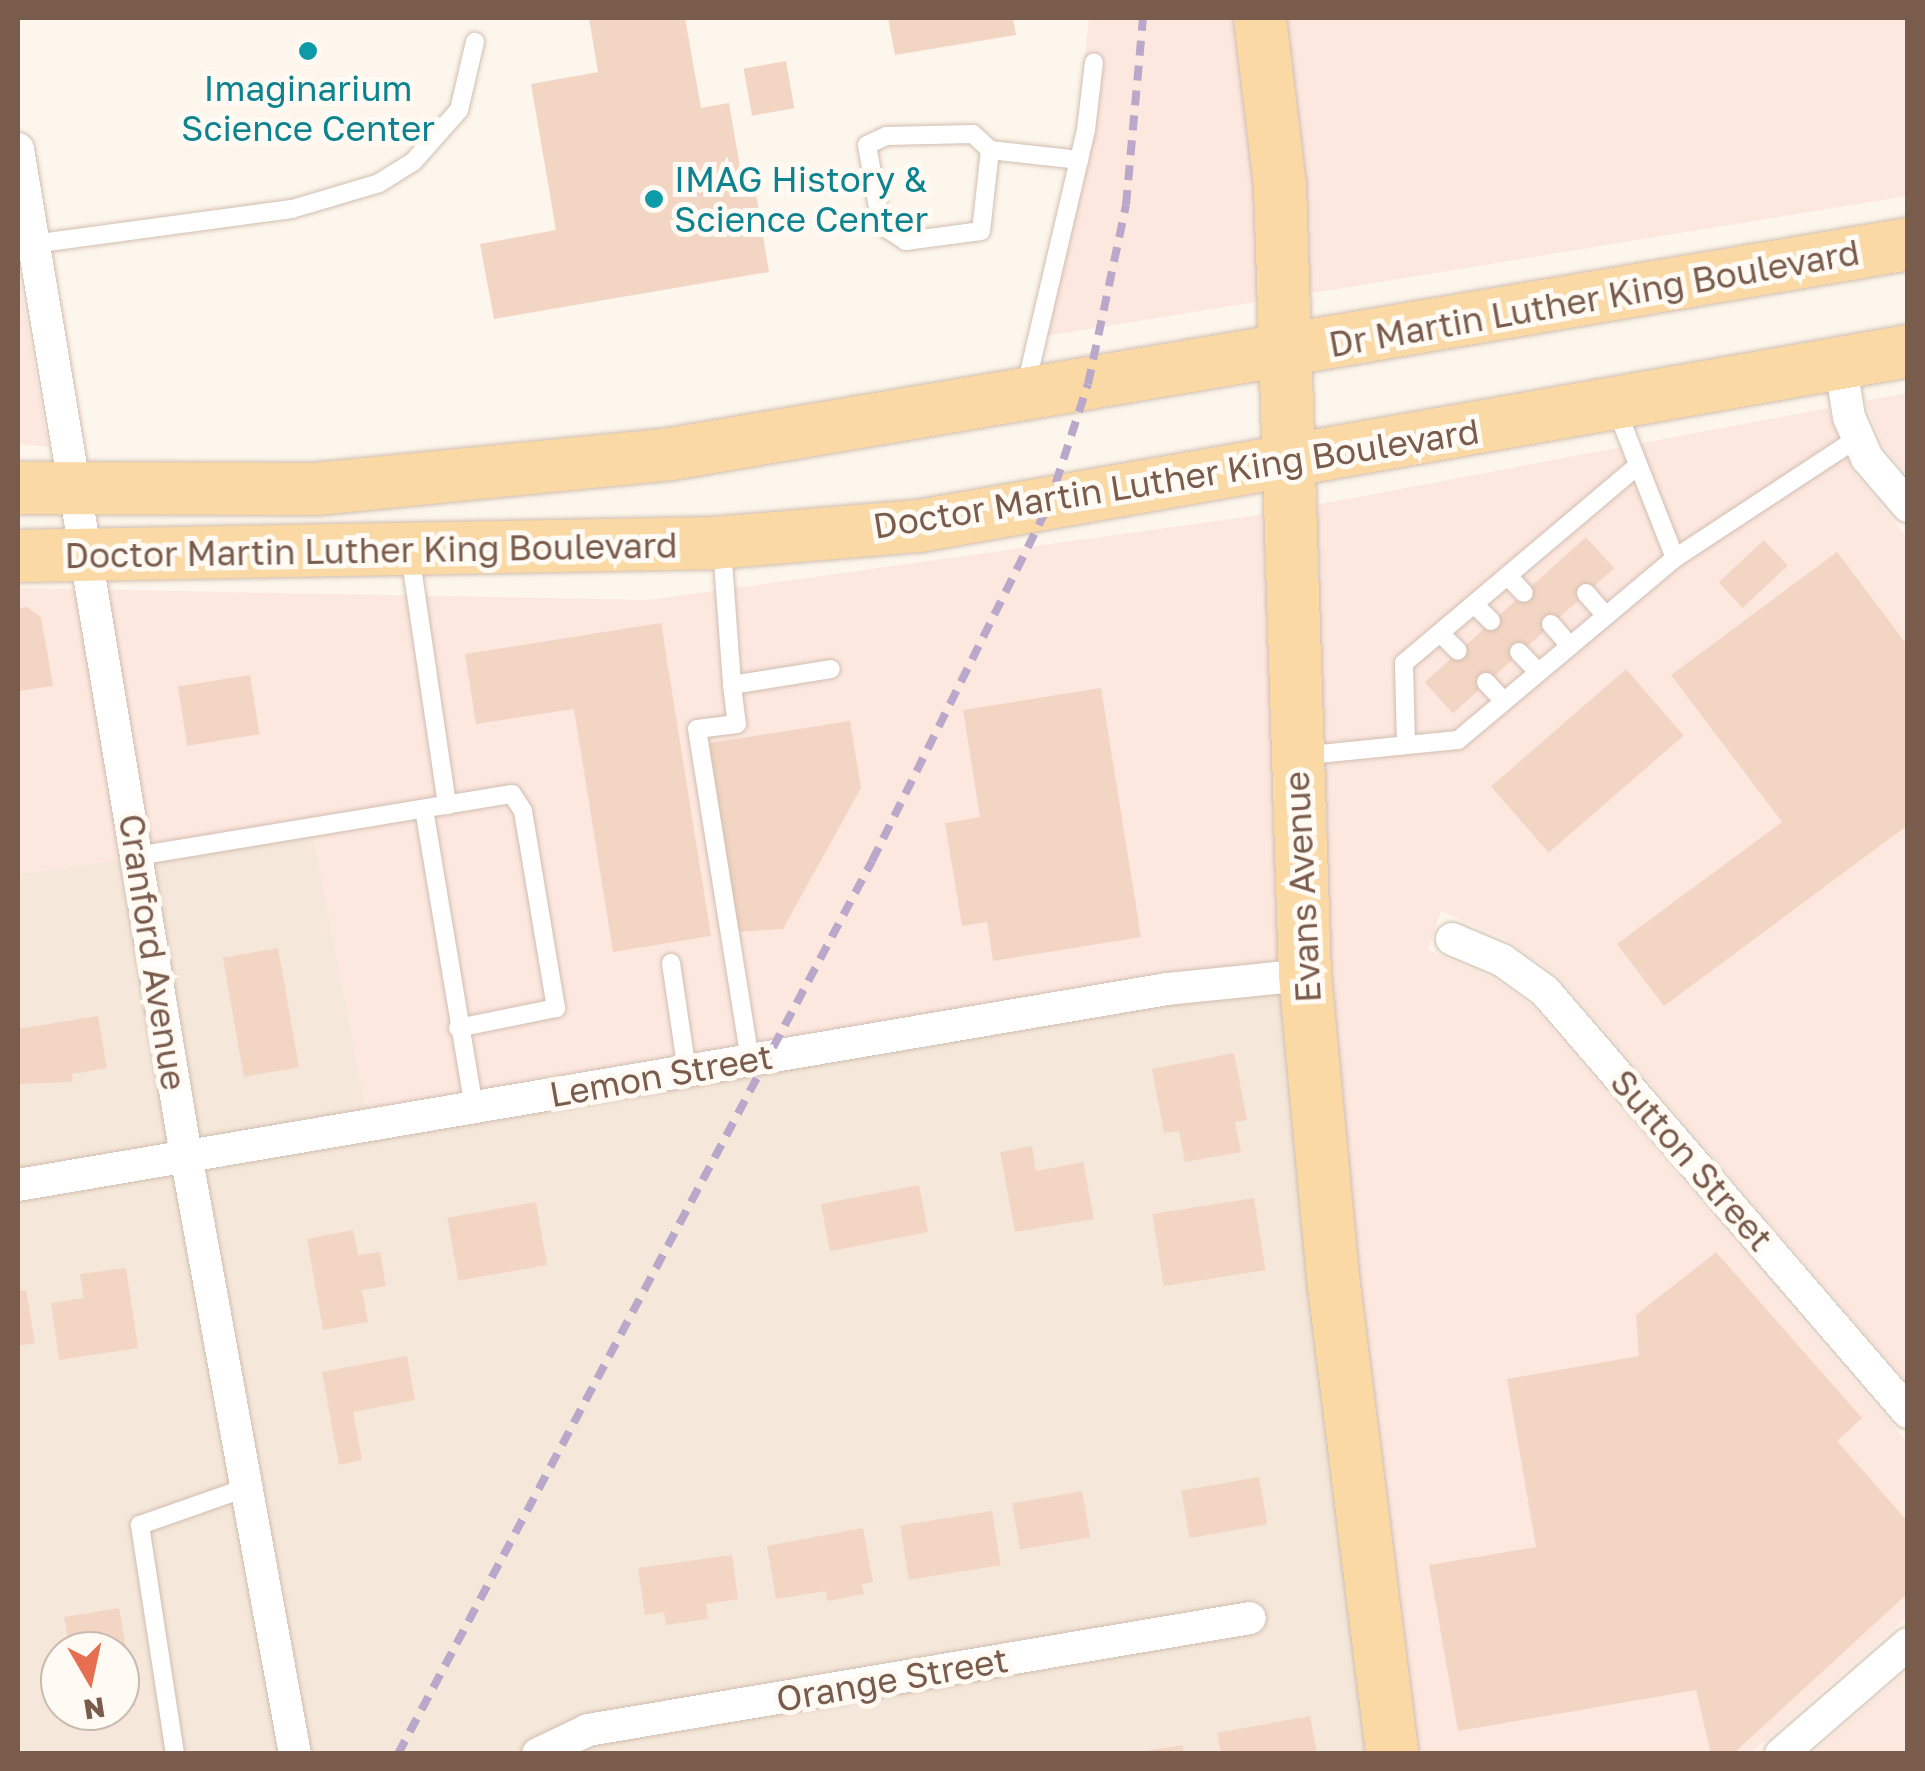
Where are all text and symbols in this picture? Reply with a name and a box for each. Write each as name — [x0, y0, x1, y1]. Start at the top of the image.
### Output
marker: Imaginarium Science Center — [297, 40, 319, 62]
place label: Imaginarium Science Center — [181, 67, 435, 149]
place label: IMAG History & Science Center — [674, 158, 928, 240]
marker: IMAG History & Science Center — [643, 188, 665, 210]
street label: Dr Martin Luther King Boulevard — [1325, 231, 1863, 365]
street label: Doctor Martin Luther King Boulevard — [870, 409, 1482, 547]
street label: Doctor Martin Luther King Boulevard — [64, 524, 678, 576]
street label: Evans Avenue — [1275, 770, 1329, 1004]
street label: Cranford Avenue — [110, 811, 196, 1093]
street label: Lemon Street — [546, 1035, 776, 1115]
street label: Sutton Street — [1602, 1061, 1782, 1259]
north arrow — [40, 1631, 140, 1731]
street label: Orange Street — [773, 1638, 1011, 1720]
text: N — [81, 1691, 108, 1727]

